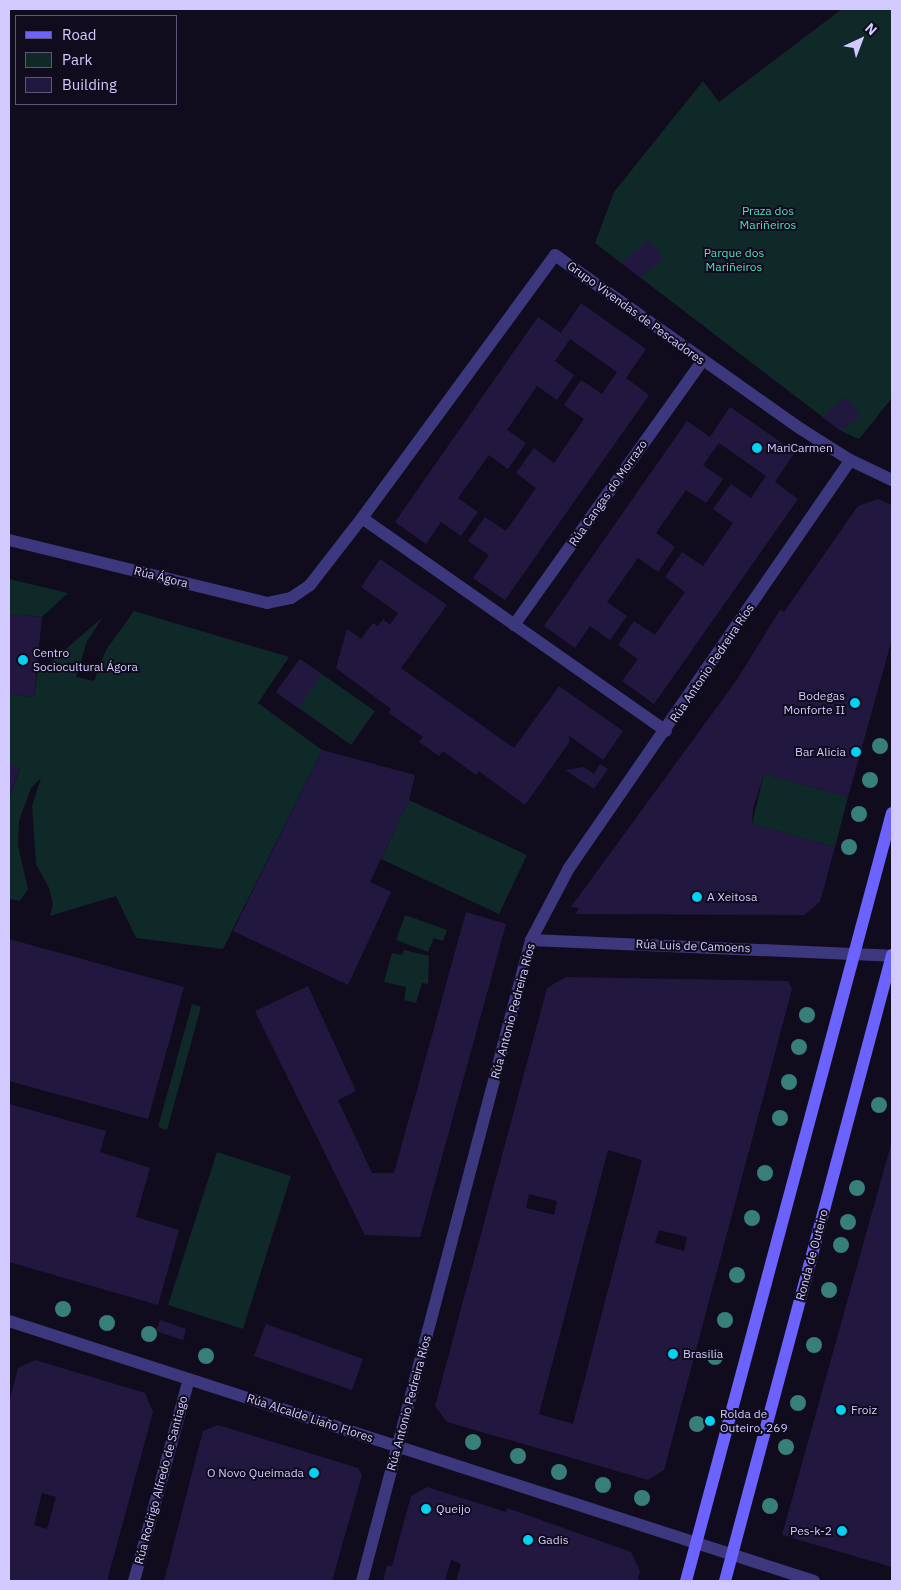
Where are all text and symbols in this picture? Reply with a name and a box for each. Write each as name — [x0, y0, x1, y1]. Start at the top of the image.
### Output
legend — [15, 15, 178, 105]
north arrow — [836, 15, 886, 65]
text: N — [861, 19, 881, 39]
text: Road — [62, 25, 97, 44]
text: Park — [62, 50, 92, 69]
text: Building — [62, 75, 117, 94]
park label: Praza dos Mariñeiros — [740, 204, 796, 232]
park label: Parque dos Mariñeiros — [704, 246, 764, 274]
street label: Grupo Vivendas de Pescadores — [564, 258, 708, 368]
street label: Rúa Cangas do Morrazo — [566, 437, 650, 549]
place label: MariCarmen — [767, 441, 833, 455]
marker: MariCarmen — [751, 442, 763, 454]
street label: Rúa Ágora — [132, 563, 190, 591]
street label: Rúa Antonio Pedreira Ríos — [667, 601, 757, 725]
place label: Centro Sociocultural Ágora — [33, 646, 138, 674]
marker: Centro Sociocultural Ágora — [17, 654, 29, 666]
place label: Bodegas Monforte II — [784, 689, 845, 717]
marker: Bodegas Monforte II — [849, 697, 861, 709]
place label: Bar Alicia — [795, 745, 846, 759]
marker: Bar Alicia — [850, 746, 862, 758]
place label: A Xeitosa — [707, 890, 757, 904]
marker: A Xeitosa — [691, 891, 703, 903]
street label: Rúa Luis de Camoens — [635, 937, 751, 955]
street label: Rúa Antonio Pedreira Ríos — [488, 942, 538, 1080]
street label: Ronda de Outeiro — [793, 1208, 831, 1302]
street label: Rúa Antonio Pedreira Ríos — [384, 1334, 434, 1472]
place label: Brasilia — [683, 1347, 723, 1361]
marker: Brasilia — [667, 1348, 679, 1360]
street label: Rúa Alcalde Liaño Flores — [245, 1391, 375, 1445]
street label: Rúa Rodrigo Alfredo de Santiago — [132, 1394, 190, 1566]
place label: Froiz — [851, 1403, 877, 1417]
marker: Froiz — [835, 1404, 847, 1416]
place label: Rolda de Outeiro, 269 — [720, 1407, 788, 1435]
marker: Rolda de Outeiro, 269 — [704, 1415, 716, 1427]
place label: O Novo Queimada — [207, 1466, 304, 1480]
marker: O Novo Queimada — [308, 1467, 320, 1479]
place label: Queijo — [436, 1502, 471, 1516]
marker: Queijo — [420, 1503, 432, 1515]
place label: Pes-k-2 — [790, 1524, 832, 1538]
marker: Pes-k-2 — [836, 1525, 848, 1537]
place label: Gadis — [538, 1533, 569, 1547]
marker: Gadis — [522, 1534, 534, 1546]

